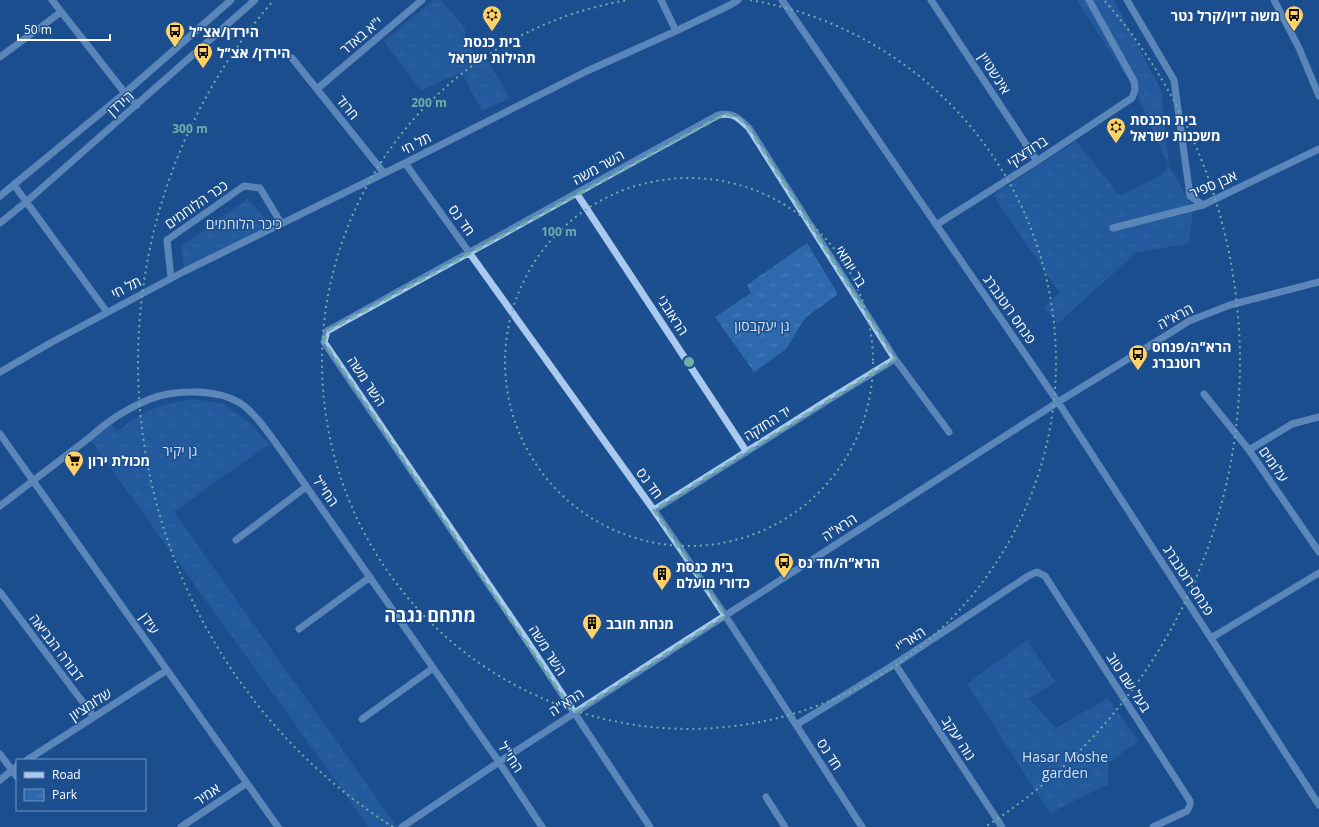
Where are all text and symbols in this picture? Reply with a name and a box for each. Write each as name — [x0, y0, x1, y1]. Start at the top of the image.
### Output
synagogue icon: בית כנסת תהילות ישראל — [481, 4, 503, 32]
bus stop icon: משה דיין/קרל נטר — [1283, 4, 1305, 32]
place label: משה דיין/קרל נטר — [1171, 6, 1280, 25]
street label: י"א באדר — [336, 12, 386, 58]
scale bar — [18, 16, 110, 42]
bus stop icon: הירדן/אצ״ל — [164, 20, 186, 48]
text: 50 m — [24, 21, 52, 38]
place label: הירדן/אצ״ל — [189, 22, 259, 41]
place label: בית כנסת תהילות ישראל — [448, 32, 536, 67]
bus stop icon: הירדן/ אצ״ל — [192, 41, 214, 69]
place label: הירדן/ אצ״ל — [217, 43, 290, 62]
street label: אינשטיין — [974, 48, 1016, 98]
street label: הירדן — [103, 86, 137, 120]
street label: חרוד — [332, 91, 364, 123]
text: 200 m — [411, 94, 447, 111]
place label: בית הכנסת משכנות ישראל — [1130, 110, 1221, 145]
synagogue icon: בית הכנסת משכנות ישראל — [1105, 116, 1127, 144]
text: 300 m — [172, 120, 208, 137]
street label: תל חי — [398, 127, 434, 159]
street label: ברודצקי — [1003, 131, 1051, 171]
street label: השר משה — [569, 145, 627, 189]
street label: אבן ספיר — [1186, 166, 1240, 202]
street label: ככר הלוחמים — [161, 175, 231, 233]
street label: חד נס — [444, 201, 480, 239]
park label: כיכר הלוחמים — [206, 214, 282, 233]
text: 100 m — [541, 223, 577, 240]
street label: בר יוחאי — [831, 242, 871, 291]
street label: תל חי — [108, 271, 144, 303]
street label: פנחס רוטנברג — [979, 271, 1041, 347]
street label: הראובני — [653, 291, 693, 339]
street label: הרא"ה — [1154, 299, 1196, 333]
park label: גן יעקבסון — [734, 316, 790, 335]
place label: הרא״ה/פנחס רוטנברג — [1152, 337, 1231, 372]
bus stop icon: הרא״ה/פנחס רוטנברג — [1127, 343, 1149, 371]
street label: השר משה — [343, 352, 391, 410]
centre of rings — [682, 355, 696, 369]
street label: יד החזקה — [740, 401, 794, 445]
park label: גן יקיר — [163, 441, 197, 460]
street label: עלומים — [1255, 442, 1293, 486]
supermarket icon: מכולת ירון — [63, 449, 85, 477]
place label: מכולת ירון — [88, 451, 150, 470]
street label: חד נס — [632, 464, 668, 502]
street label: החי"ל — [309, 472, 343, 510]
street label: הרא"ה — [818, 509, 860, 545]
street label: פנחס רוטנברג — [1159, 541, 1219, 619]
bus stop icon: הרא״ה/חד נס — [773, 551, 795, 579]
place label: הרא״ה/חד נס — [798, 553, 880, 572]
place label: בית כנסת כדורי מועלם — [676, 557, 750, 592]
building icon: בית כנסת כדורי מועלם — [651, 563, 673, 591]
district label: מתחם נגבה — [384, 603, 476, 627]
street label: עידן — [136, 608, 164, 638]
street label: דבורה הנביאה — [25, 609, 89, 685]
building icon: מנחת חובב — [581, 612, 603, 640]
place label: מנחת חובב — [606, 614, 674, 633]
street label: השר משה — [525, 621, 571, 679]
street label: האר"י — [891, 622, 929, 656]
street label: בעל שם טוב — [1103, 648, 1156, 716]
street label: שלומציון — [65, 683, 115, 725]
street label: הרא"ה — [545, 684, 587, 720]
street label: נוה יעקב — [938, 712, 980, 764]
street label: חד נס — [813, 735, 847, 773]
street label: החי"ל — [494, 738, 528, 776]
park label: Hasar Moshe garden — [1022, 747, 1108, 782]
legend — [16, 759, 146, 811]
text: Road — [52, 766, 81, 783]
street label: אמיר — [190, 778, 224, 810]
text: Park — [52, 786, 78, 803]

